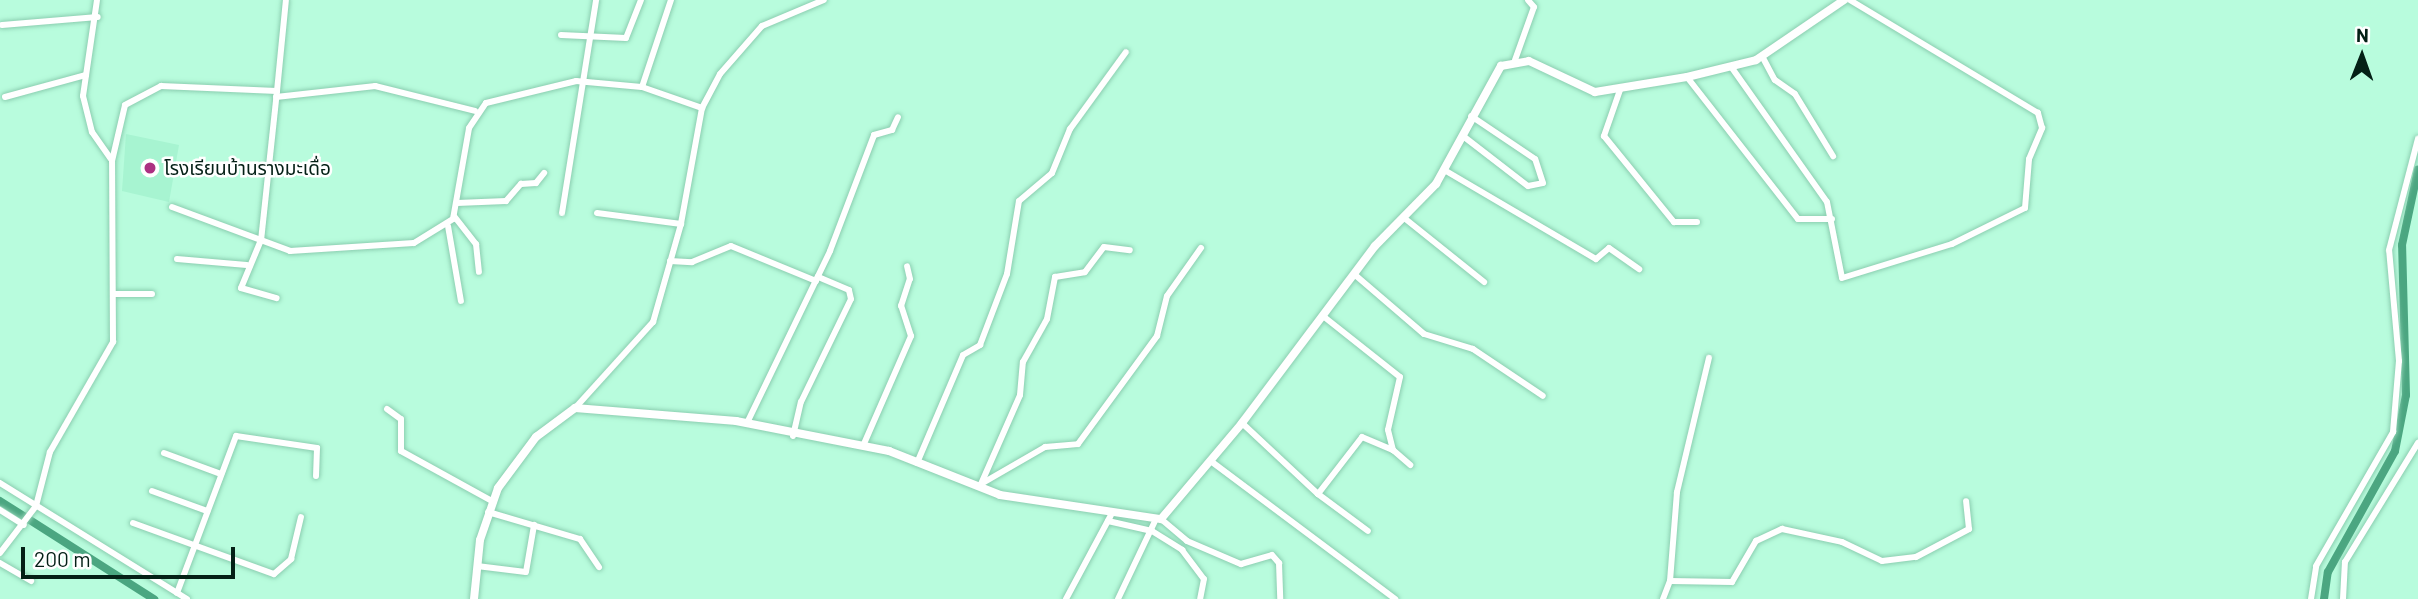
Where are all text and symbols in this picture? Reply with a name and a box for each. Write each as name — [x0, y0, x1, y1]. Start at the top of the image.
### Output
north arrow — [2327, 21, 2397, 91]
text: N — [2356, 23, 2369, 46]
place label: โรงเรียนบ้านรางมะเดื่อ — [164, 157, 331, 179]
marker: โรงเรียนบ้านรางมะเดื่อ — [142, 160, 158, 176]
scale bar — [24, 532, 238, 576]
text: 200 m — [34, 546, 91, 571]

